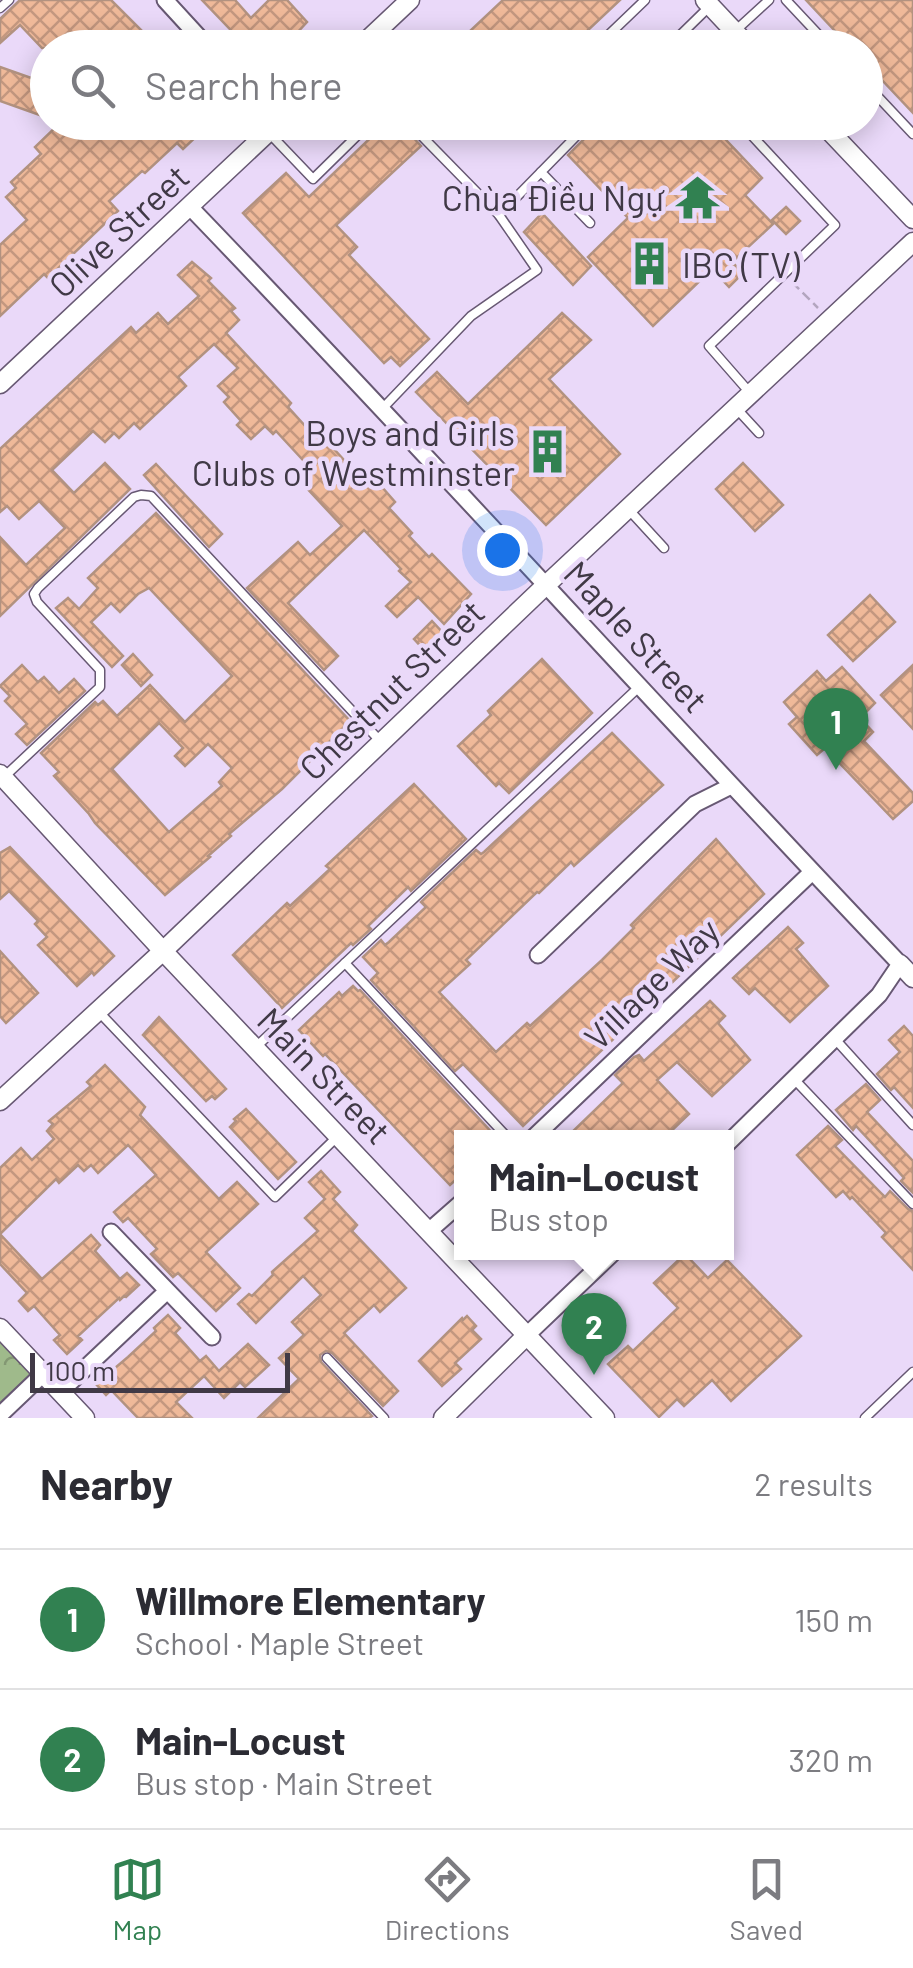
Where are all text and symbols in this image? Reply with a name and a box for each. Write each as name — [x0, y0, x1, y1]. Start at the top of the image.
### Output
search box — [30, 30, 883, 140]
icon: search — [65, 58, 120, 113]
text: Search here — [145, 62, 343, 108]
street label: Olive Street — [39, 155, 197, 305]
temple icon: Chùa Điều Ngự — [673, 173, 721, 221]
place label: Chùa Điều Ngự — [442, 176, 665, 218]
building icon: IBC (TV) — [625, 240, 673, 288]
place label: IBC (TV) — [682, 243, 801, 285]
place label: Boys and Girls Clubs of Westminster — [192, 411, 515, 493]
building icon: Boys and Girls Clubs of Westminster — [524, 428, 572, 476]
your location — [477, 525, 528, 576]
street label: Maple Street — [556, 552, 718, 720]
street label: Chestnut Street — [290, 590, 492, 788]
pin: 1 — [804, 688, 868, 770]
street label: Village Way — [575, 909, 727, 1057]
street label: Main Street — [250, 998, 400, 1152]
popup — [454, 1130, 734, 1260]
text: Main-Locust — [489, 1153, 699, 1199]
text: Bus stop — [489, 1199, 609, 1237]
pin: 2 — [562, 1292, 626, 1375]
scale bar — [30, 1348, 290, 1392]
text: 100 m — [45, 1353, 115, 1387]
text: Nearby — [40, 1458, 173, 1508]
text: 2 results — [754, 1464, 873, 1502]
text: Willmore Elementary — [135, 1577, 486, 1623]
text: 1 — [67, 1600, 78, 1638]
text: 150 m — [794, 1600, 873, 1638]
text: School · Maple Street — [135, 1623, 424, 1661]
text: Main-Locust — [135, 1717, 346, 1763]
text: 2 — [64, 1740, 81, 1778]
text: 320 m — [788, 1740, 873, 1778]
text: Bus stop · Main Street — [135, 1763, 433, 1801]
tab: Map — [110, 1852, 165, 1946]
tab: Directions — [385, 1852, 510, 1946]
tab: Saved — [730, 1852, 803, 1946]

